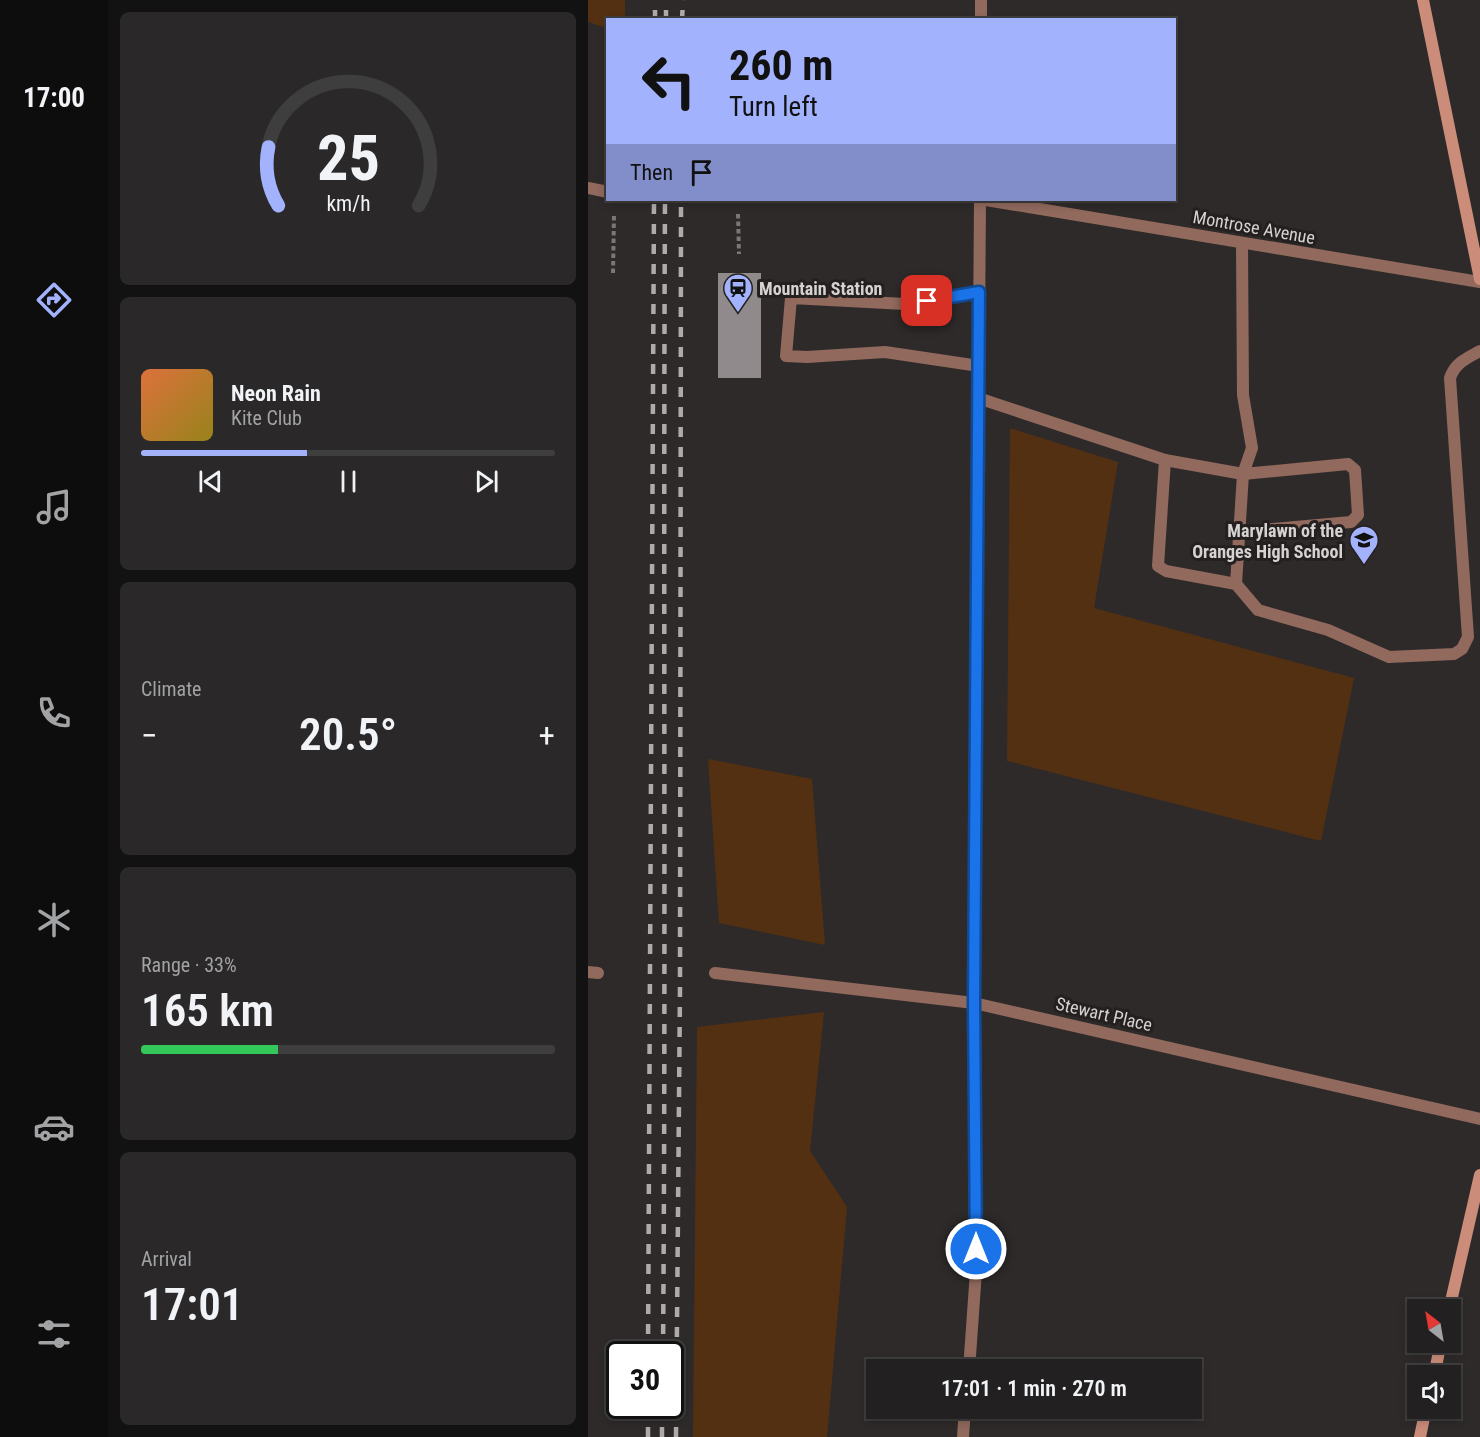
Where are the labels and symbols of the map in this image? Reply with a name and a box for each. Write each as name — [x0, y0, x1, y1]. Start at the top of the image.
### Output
street label: Montrose Avenue — [1191, 206, 1317, 248]
station icon: Mountain Station — [722, 272, 754, 314]
pin — [901, 275, 952, 326]
place label: Mountain Station — [759, 278, 882, 299]
place label: Marylawn of the Oranges High School — [1192, 520, 1343, 562]
school or university icon: Marylawn of the Oranges High School — [1348, 524, 1380, 566]
street label: Stewart Place — [1054, 993, 1154, 1035]
position arrow — [944, 1217, 1008, 1281]
north arrow — [1407, 1299, 1461, 1353]
speed limit sign: 30 — [606, 1341, 684, 1419]

